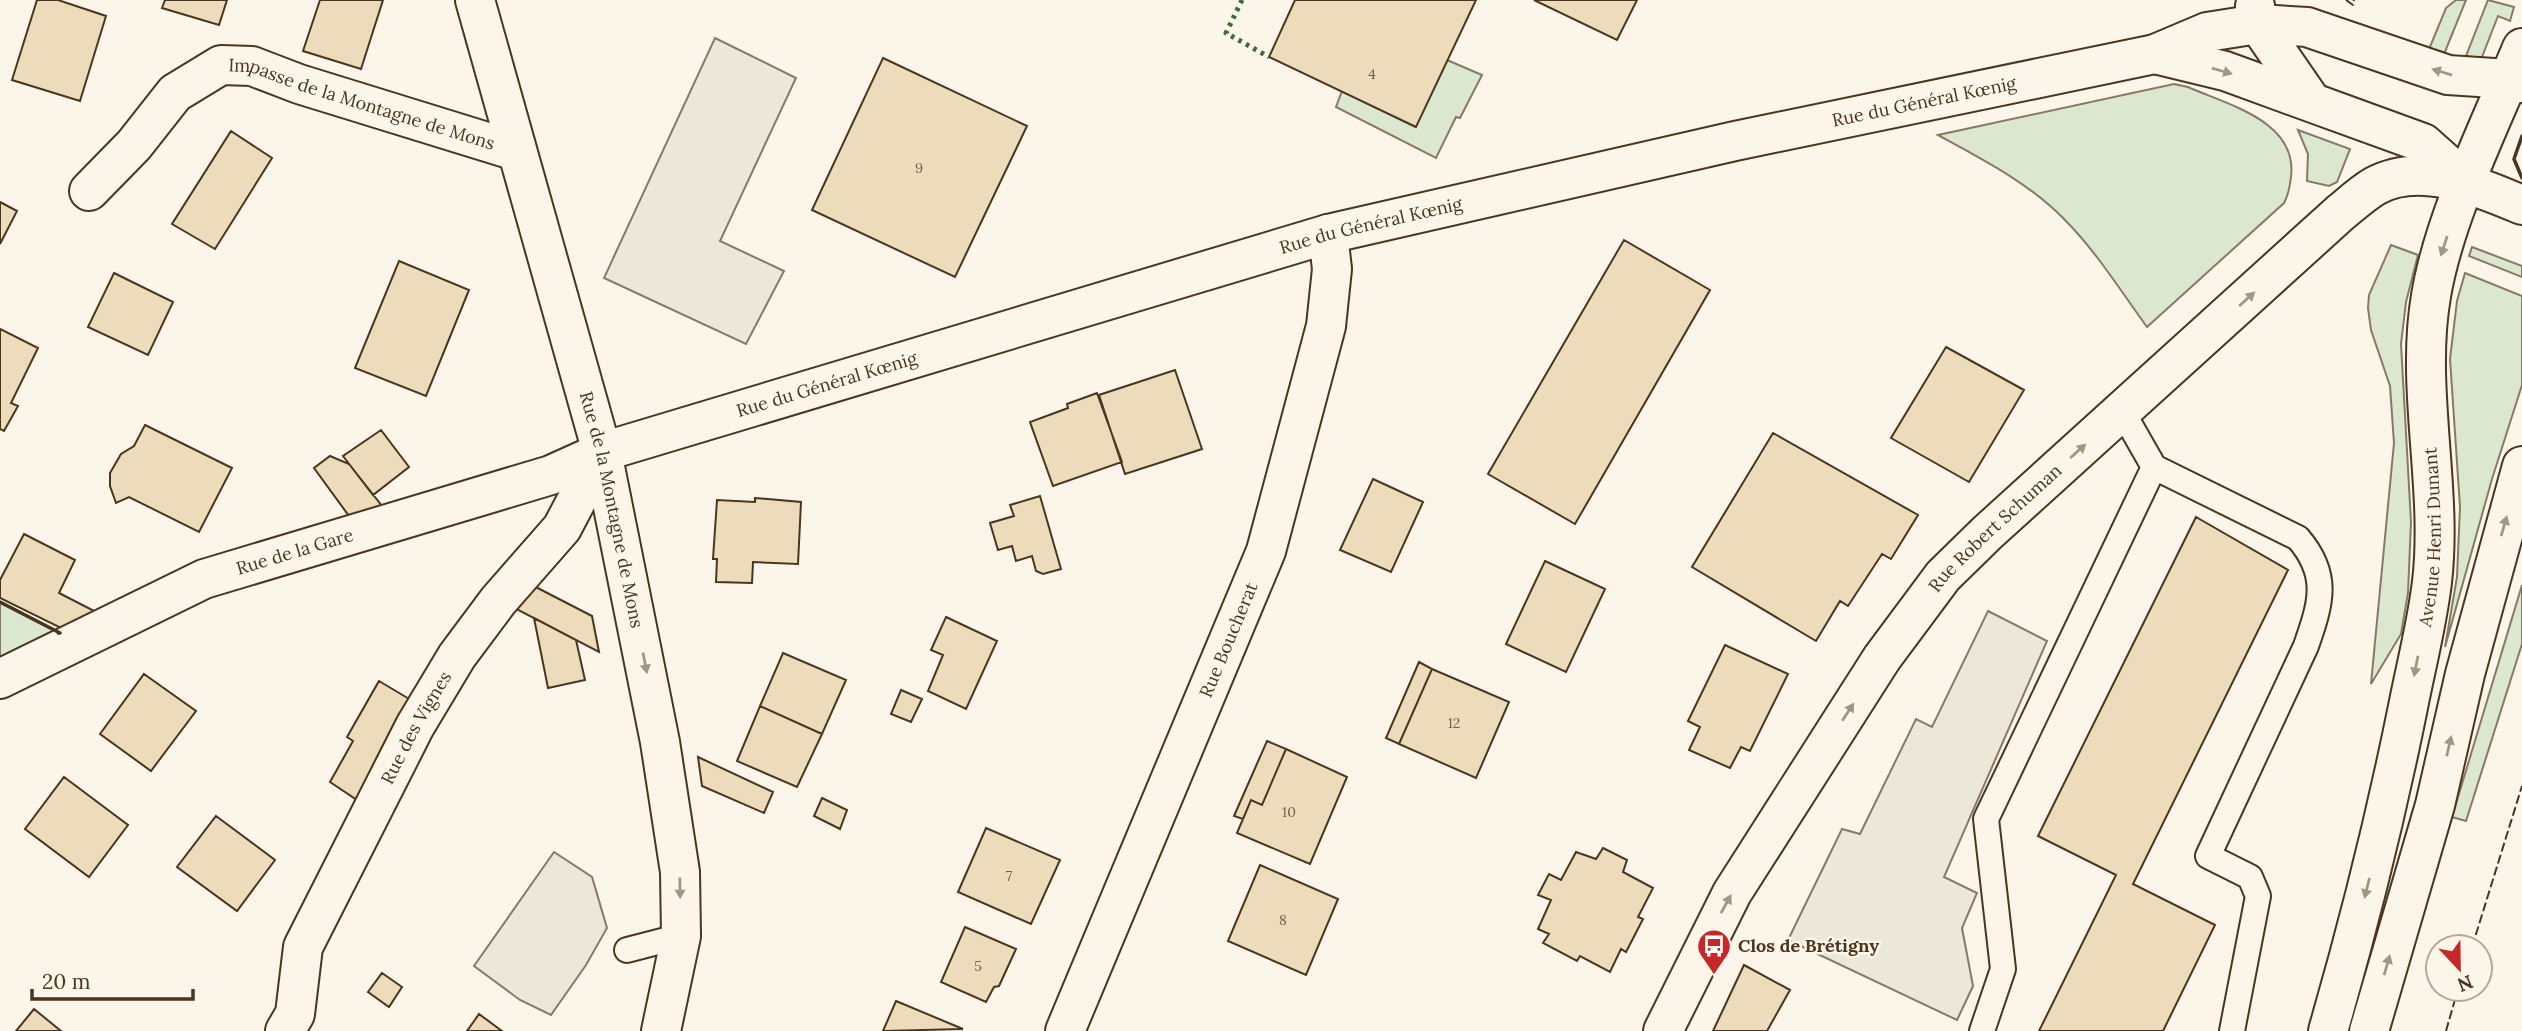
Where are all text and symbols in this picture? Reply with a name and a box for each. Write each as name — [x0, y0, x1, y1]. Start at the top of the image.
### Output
street label: Impasse de la Montagne de Mons — [228, 53, 498, 155]
house number: 4 — [1368, 65, 1376, 83]
one-way arrow — [2211, 66, 2232, 76]
one-way arrow — [2431, 66, 2452, 76]
street label: Rue du Général Kœnig — [1830, 71, 2019, 132]
house number: 9 — [915, 159, 923, 177]
street label: Rue du Général Kœnig — [1277, 191, 1465, 259]
one-way arrow — [2438, 236, 2448, 257]
one-way arrow — [2238, 291, 2256, 307]
street label: Rue du Général Kœnig — [733, 346, 921, 422]
street label: Rue de la Montagne de Mons — [575, 389, 649, 630]
one-way arrow — [2069, 443, 2087, 459]
street label: Avenue Henri Dunant — [2413, 447, 2446, 630]
street label: Rue Robert Schuman — [1923, 459, 2066, 596]
one-way arrow — [2500, 515, 2510, 536]
street label: Rue de la Gare — [233, 523, 356, 580]
street label: Rue Boucherat — [1194, 579, 1263, 701]
one-way arrow — [639, 652, 650, 674]
one-way arrow — [2411, 655, 2422, 677]
street label: Rue des Vignes — [375, 667, 456, 788]
one-way arrow — [1841, 702, 1854, 721]
house number: 12 — [1448, 714, 1460, 732]
one-way arrow — [2443, 735, 2454, 757]
house number: 10 — [1282, 803, 1296, 821]
house number: 7 — [1006, 867, 1013, 885]
one-way arrow — [674, 877, 686, 899]
one-way arrow — [2361, 877, 2372, 899]
one-way arrow — [1720, 894, 1732, 914]
house number: 8 — [1279, 911, 1287, 929]
bus stop icon: Clos de Brétigny — [1695, 927, 1733, 976]
north arrow — [2424, 933, 2494, 1003]
place label: Clos de Brétigny — [1738, 934, 1879, 957]
one-way arrow — [2383, 955, 2393, 976]
house number: 5 — [974, 957, 982, 975]
scale bar — [32, 958, 192, 1002]
text: 20 m — [42, 968, 91, 995]
text: N — [2454, 970, 2477, 998]

